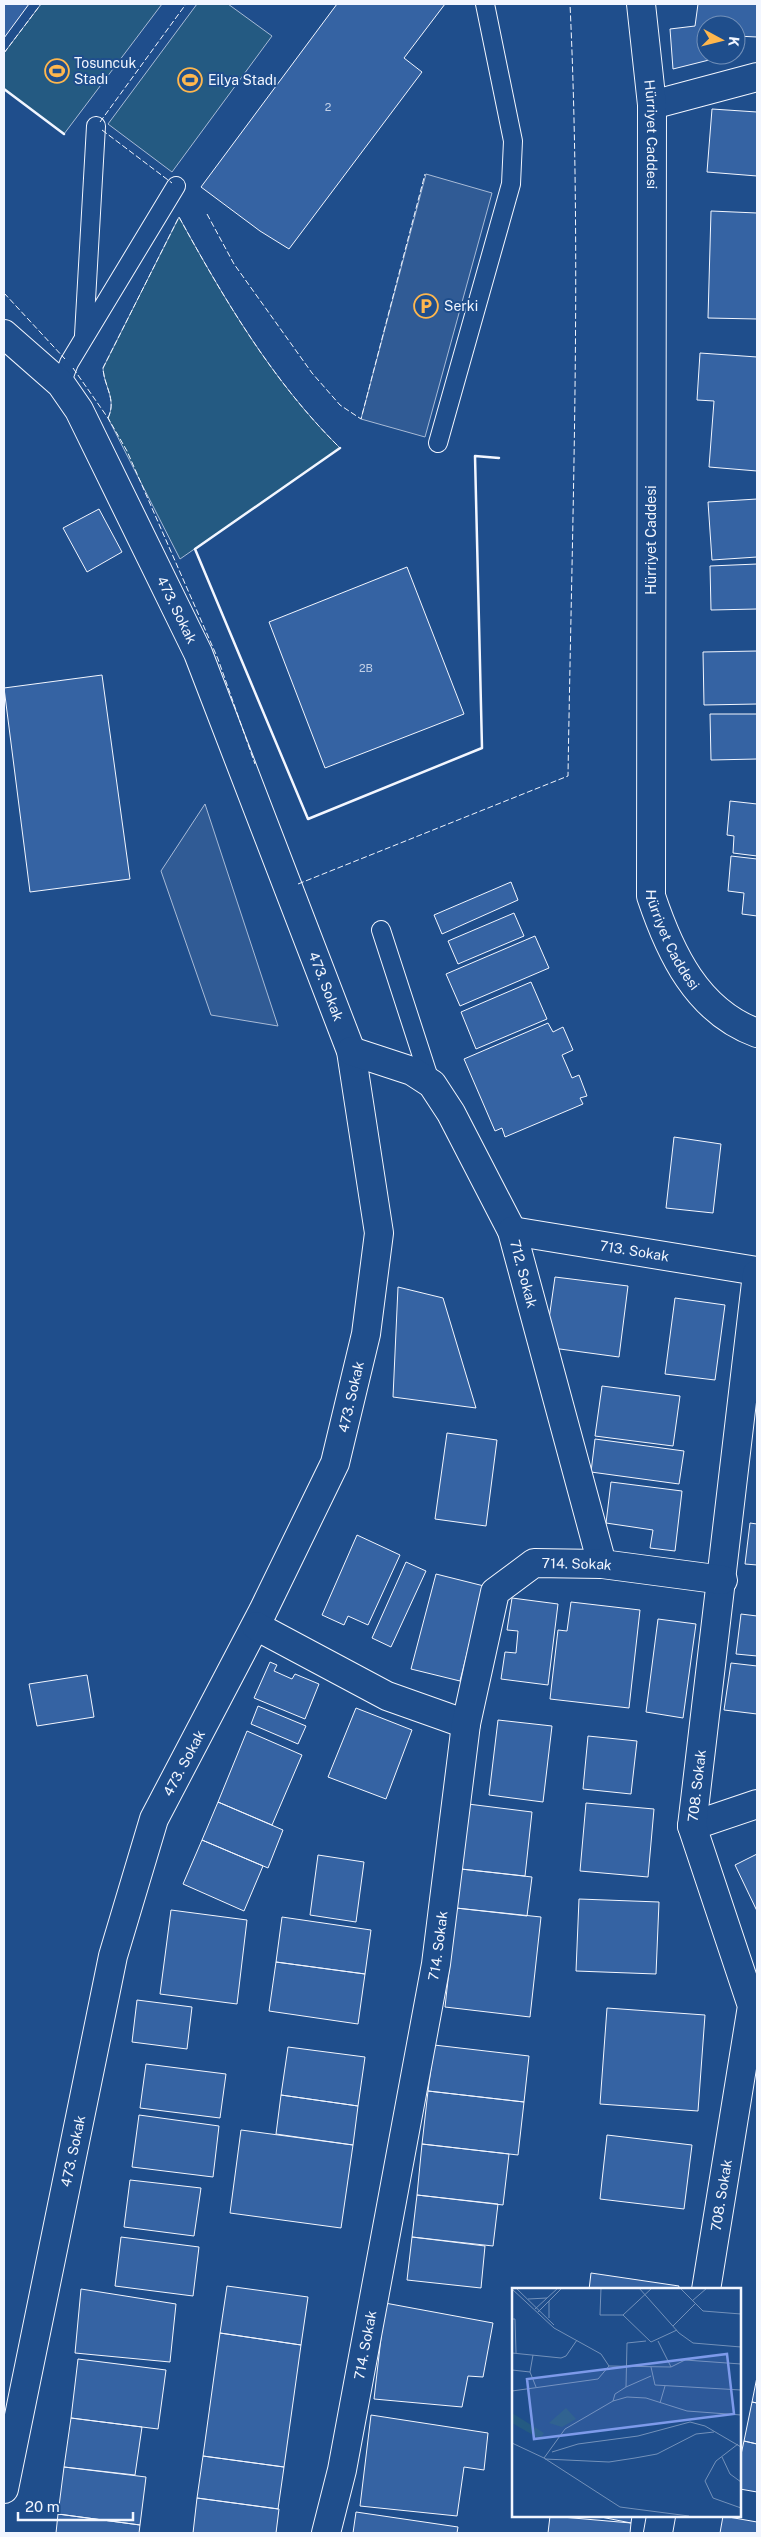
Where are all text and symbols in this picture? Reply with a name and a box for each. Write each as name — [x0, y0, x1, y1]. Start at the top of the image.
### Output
north arrow — [696, 15, 746, 65]
text: K — [725, 36, 742, 48]
place label: Tosuncuk Stadı — [74, 55, 136, 87]
sports icon: Tosuncuk Stadı — [44, 58, 70, 84]
sports icon: Eilya Stadı — [177, 67, 203, 93]
place label: Eilya Stadı — [208, 72, 277, 88]
street label: Hürriyet Caddesi — [641, 79, 660, 189]
house number: 2 — [325, 101, 332, 113]
parking icon: Serki — [413, 293, 439, 319]
place label: Serki — [444, 298, 478, 314]
street label: Hürriyet Caddesi — [643, 485, 659, 595]
street label: 473. Sokak — [154, 574, 200, 646]
house number: 2B — [359, 662, 373, 674]
street label: Hürriyet Caddesi — [643, 890, 703, 993]
street label: 473. Sokak — [306, 949, 347, 1023]
street label: 713. Sokak — [598, 1237, 670, 1265]
street label: 712. Sokak — [507, 1238, 540, 1310]
street label: 473. Sokak — [335, 1360, 367, 1434]
street label: 714. Sokak — [541, 1555, 613, 1573]
street label: 473. Sokak — [160, 1727, 208, 1799]
street label: 708. Sokak — [685, 1749, 709, 1823]
street label: 714. Sokak — [425, 1910, 451, 1982]
street label: 473. Sokak — [58, 2114, 88, 2188]
street label: 708. Sokak — [708, 2158, 735, 2232]
inset map — [512, 2288, 741, 2517]
street label: 714. Sokak — [351, 2309, 380, 2381]
scale bar — [18, 2490, 132, 2522]
text: 20 m — [25, 2498, 60, 2515]

